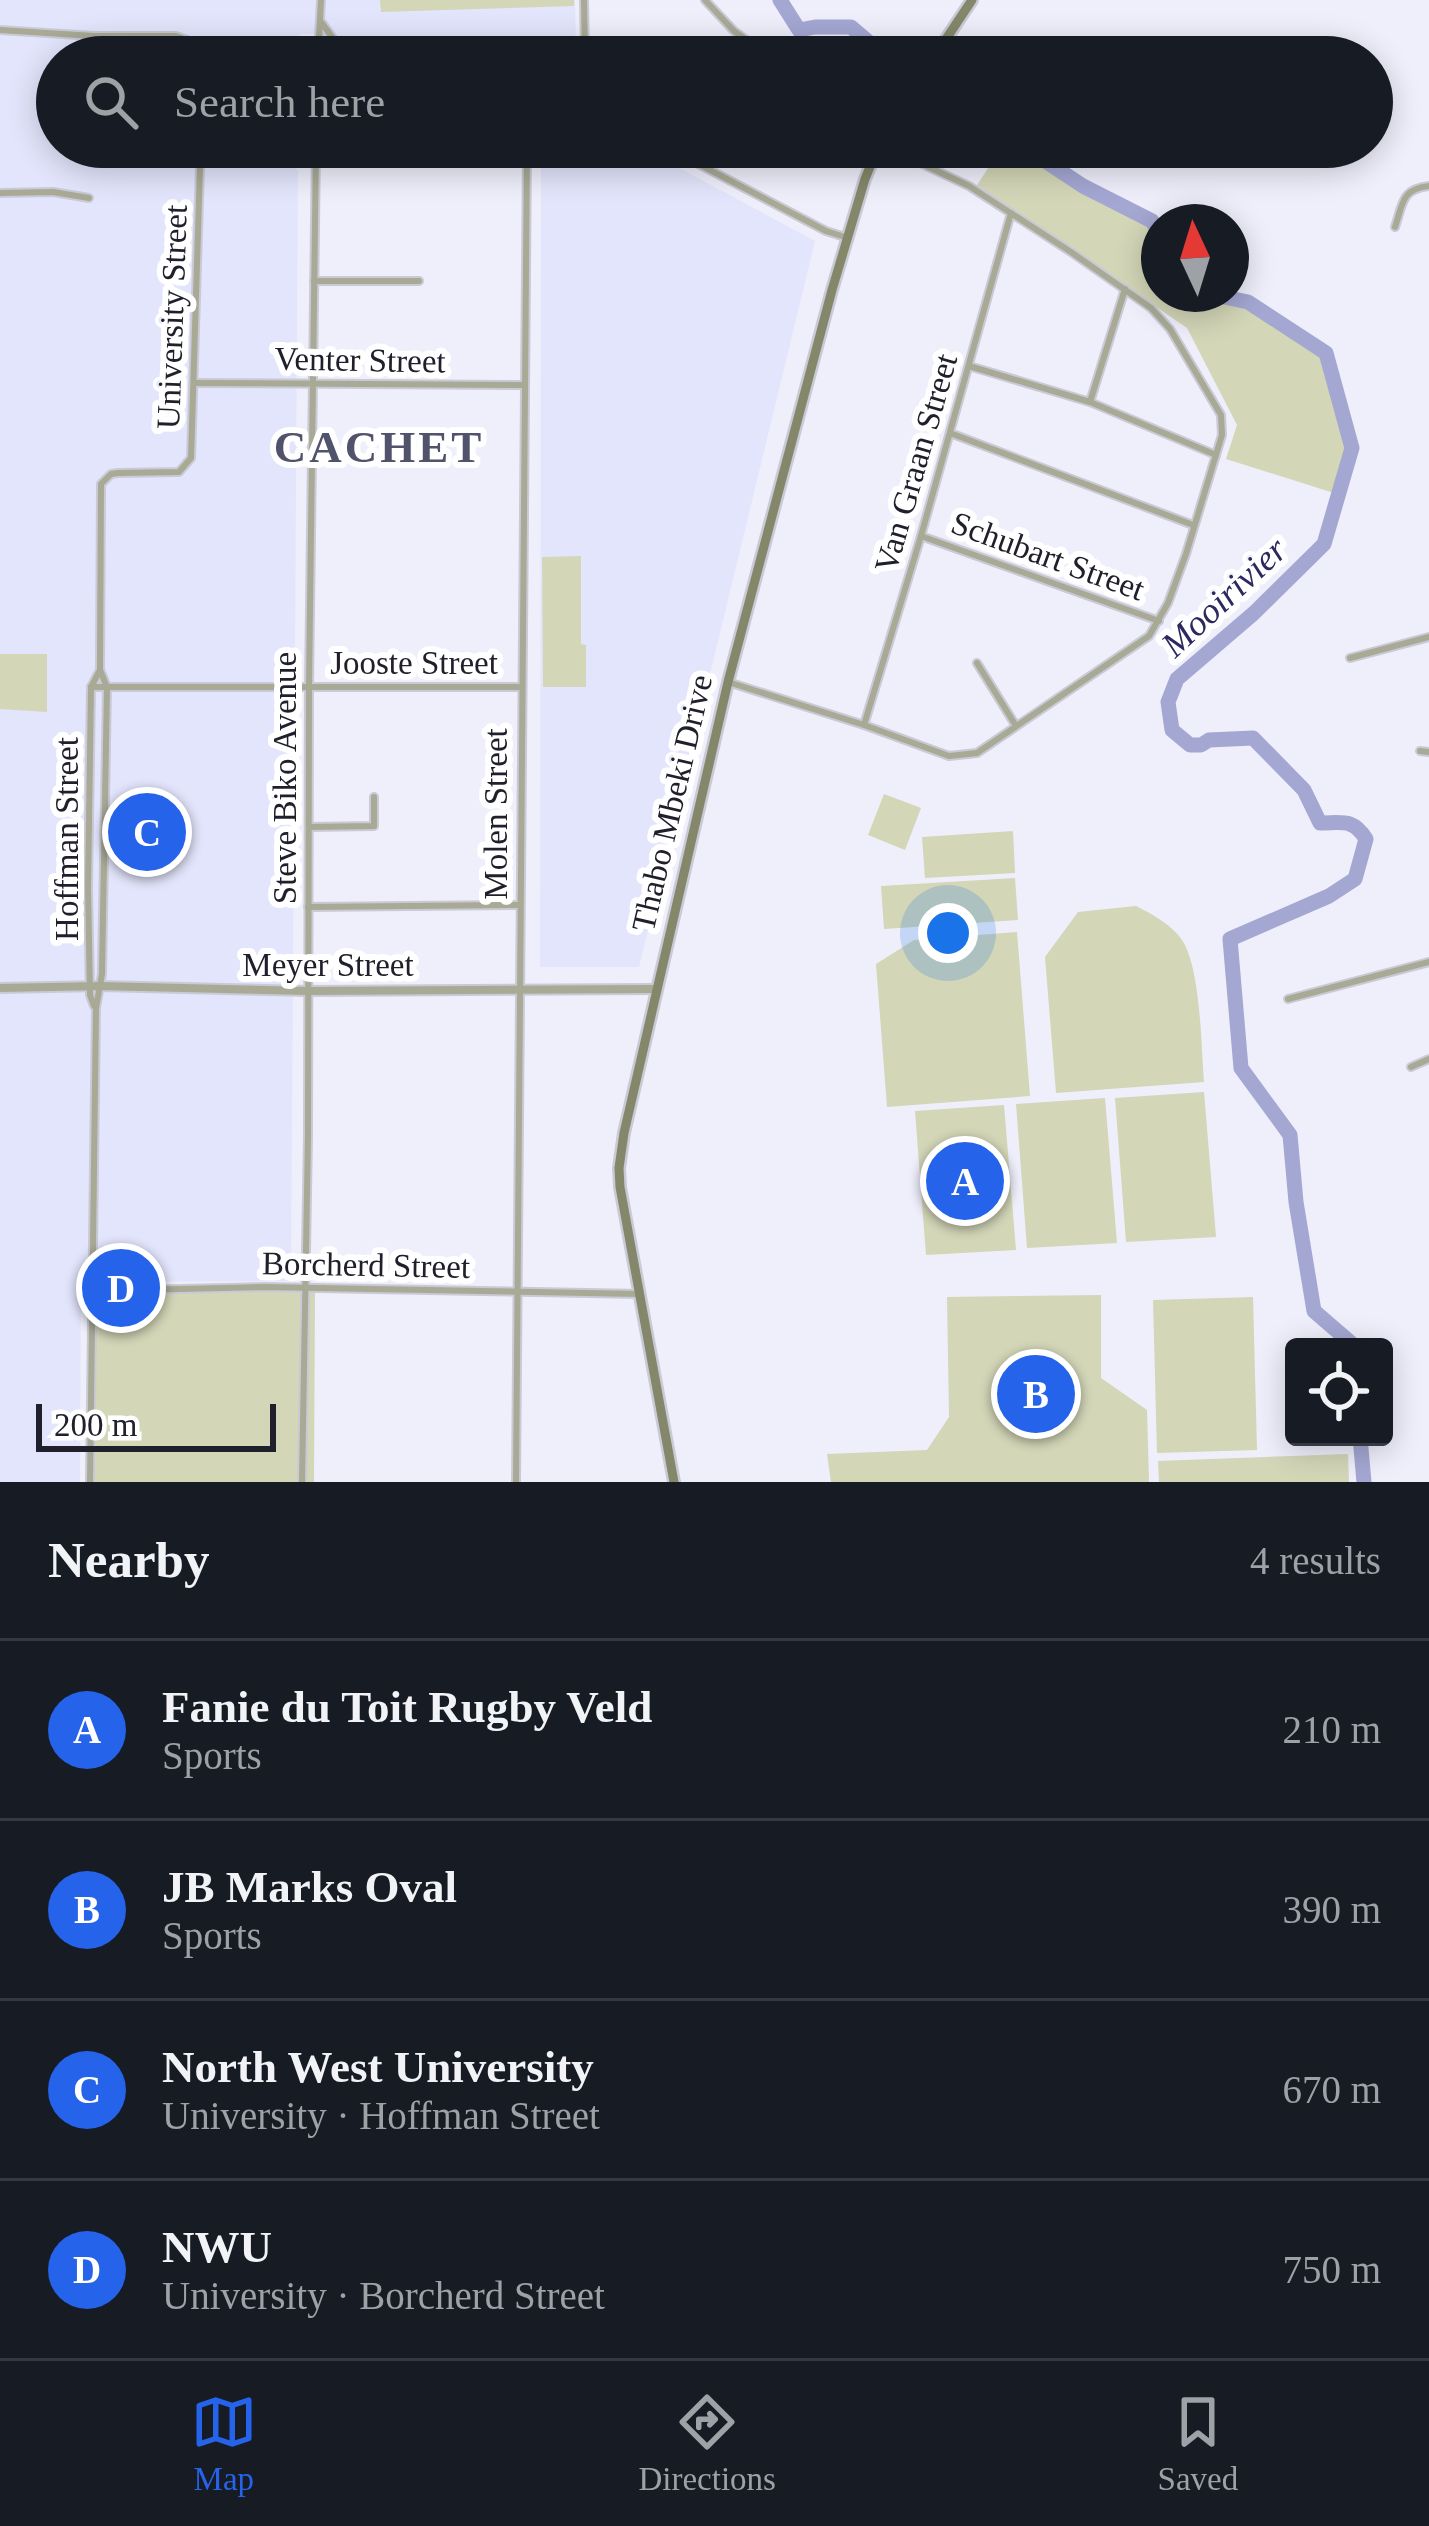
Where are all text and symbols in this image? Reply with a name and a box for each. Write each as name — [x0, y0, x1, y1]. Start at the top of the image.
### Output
search box — [36, 36, 1393, 168]
icon: search — [78, 69, 144, 135]
text: Search here — [174, 77, 385, 127]
street label: University Street — [150, 204, 194, 430]
north arrow — [1141, 204, 1249, 312]
street label: Venter Street — [274, 341, 446, 379]
street label: Van Graan Street — [868, 350, 964, 576]
district label: CACHET — [274, 422, 484, 472]
street label: Schubart Street — [947, 504, 1149, 608]
water label: Mooirivier — [1153, 529, 1295, 665]
street label: Jooste Street — [330, 645, 498, 681]
street label: Steve Biko Avenue — [267, 652, 303, 904]
street label: Thabo Mbeki Drive — [625, 671, 719, 935]
street label: Molen Street — [478, 728, 514, 900]
street label: Hoffman Street — [49, 737, 85, 941]
pin: C — [108, 787, 186, 877]
your location — [918, 903, 978, 963]
street label: Meyer Street — [242, 947, 414, 983]
pin: A — [926, 1136, 1004, 1226]
pin: D — [82, 1243, 160, 1333]
street label: Borcherd Street — [262, 1245, 470, 1285]
map controls — [1285, 1338, 1393, 1446]
button: locate — [1285, 1338, 1393, 1446]
pin: B — [997, 1349, 1075, 1439]
scale bar — [36, 1398, 276, 1451]
text: 200 m — [54, 1407, 137, 1443]
text: Nearby — [48, 1532, 209, 1588]
text: 4 results — [1250, 1539, 1381, 1582]
text: Fanie du Toit Rugby Veld — [162, 1682, 652, 1732]
text: A — [73, 1708, 101, 1751]
text: 210 m — [1282, 1708, 1381, 1751]
text: Sports — [162, 1734, 262, 1777]
text: JB Marks Oval — [162, 1862, 457, 1912]
text: B — [74, 1888, 100, 1931]
text: 390 m — [1282, 1888, 1381, 1931]
text: Sports — [162, 1914, 262, 1957]
text: North West University — [162, 2042, 594, 2092]
text: C — [73, 2068, 101, 2111]
text: 670 m — [1282, 2068, 1381, 2111]
text: University · Hoffman Street — [162, 2094, 600, 2137]
text: NWU — [162, 2222, 272, 2272]
text: D — [73, 2248, 101, 2291]
text: 750 m — [1282, 2248, 1381, 2291]
text: University · Borcherd Street — [162, 2274, 605, 2317]
tab: Map — [191, 2389, 257, 2498]
tab: Directions — [638, 2389, 776, 2498]
tab: Saved — [1158, 2389, 1238, 2498]

